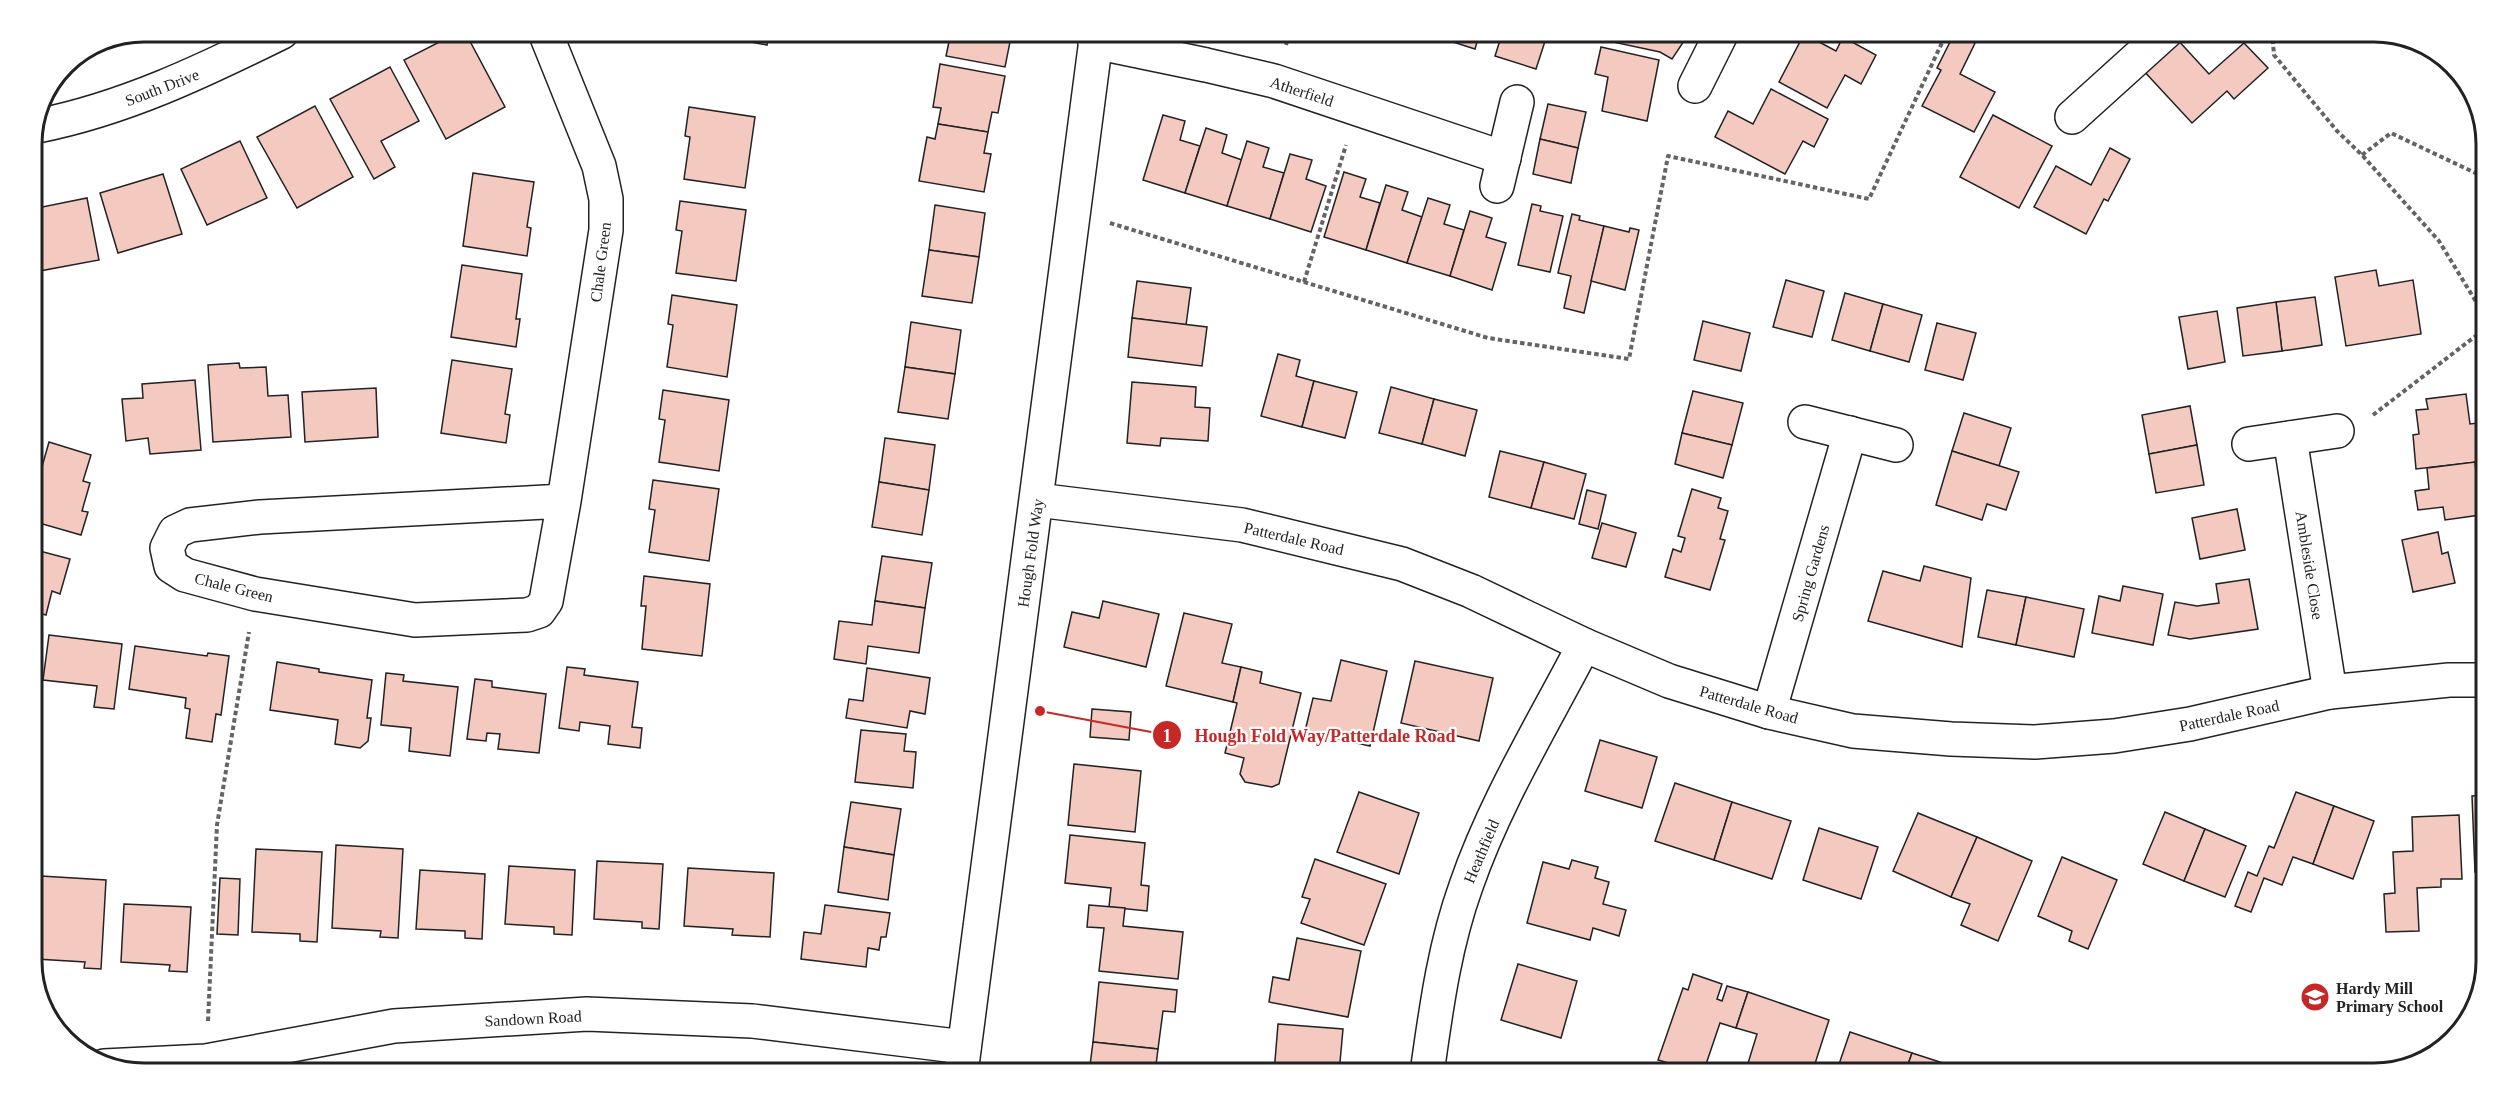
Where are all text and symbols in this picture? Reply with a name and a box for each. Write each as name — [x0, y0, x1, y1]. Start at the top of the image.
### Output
street label: South Drive — [123, 66, 202, 109]
street label: Atherfield — [1268, 73, 1336, 110]
street label: Chale Green — [587, 221, 614, 303]
street label: Hough Fold Way — [1014, 498, 1048, 609]
street label: Ambleside Close — [2293, 510, 2326, 621]
street label: Patterdale Road — [1242, 519, 1345, 558]
street label: Spring Gardens — [1789, 523, 1833, 624]
street label: Chale Green — [193, 570, 275, 605]
street label: Patterdale Road — [1698, 682, 1800, 727]
street label: Patterdale Road — [2178, 697, 2281, 734]
callout: Hough Fold Way/Patterdale Road — [1152, 717, 1468, 753]
text: 1 — [1163, 726, 1172, 746]
text: Hough Fold Way/Patterdale Road — [1194, 726, 1456, 746]
street label: Heathfield — [1460, 817, 1502, 886]
place label: Hardy Mill Primary School — [2336, 980, 2444, 1016]
school or university icon: Hardy Mill Primary School — [2299, 981, 2331, 1013]
street label: Sandown Road — [484, 1007, 582, 1030]

